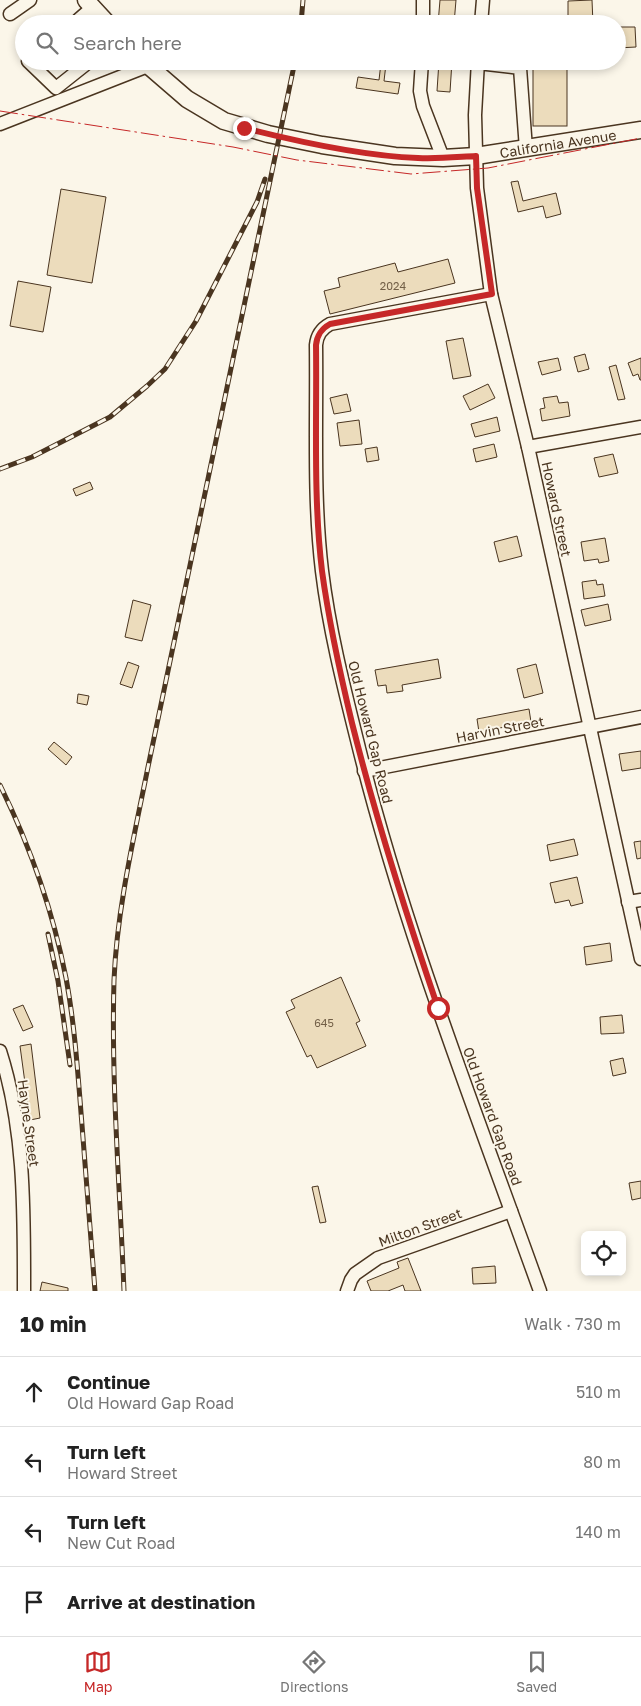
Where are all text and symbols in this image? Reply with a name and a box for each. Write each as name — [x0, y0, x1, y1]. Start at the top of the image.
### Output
search box — [15, 15, 626, 70]
icon: search — [33, 29, 61, 57]
text: Search here — [73, 31, 182, 54]
route end — [233, 117, 256, 140]
street label: California Avenue — [498, 126, 617, 161]
house number: 2024 — [380, 279, 406, 292]
street label: Howard Street — [539, 460, 575, 558]
street label: Old Howard Gap Road — [345, 659, 397, 805]
street label: Harvin Street — [454, 712, 546, 746]
route start — [427, 997, 450, 1020]
house number: 645 — [314, 1016, 334, 1029]
street label: Old Howard Gap Road — [460, 1044, 526, 1188]
street label: Hayne Street — [14, 1078, 44, 1168]
street label: Milton Street — [376, 1204, 464, 1250]
map controls — [581, 1231, 626, 1276]
button: locate — [581, 1231, 626, 1276]
text: 10 min — [20, 1311, 87, 1337]
text: Walk · 730 m — [524, 1314, 621, 1334]
text: Continue — [67, 1370, 150, 1393]
icon: ahead — [20, 1378, 48, 1406]
text: 510 m — [576, 1382, 621, 1402]
text: Old Howard Gap Road — [67, 1393, 234, 1413]
text: Turn left — [67, 1440, 146, 1463]
icon: left — [20, 1448, 48, 1476]
text: 80 m — [583, 1452, 621, 1472]
text: Howard Street — [67, 1463, 178, 1483]
text: Turn left — [67, 1510, 146, 1533]
icon: left — [20, 1518, 48, 1546]
text: 140 m — [575, 1522, 621, 1542]
text: New Cut Road — [67, 1533, 175, 1553]
icon: arrive — [20, 1588, 48, 1616]
text: Arrive at destination — [67, 1590, 255, 1613]
tab: Map — [84, 1648, 112, 1695]
tab: Directions — [280, 1648, 349, 1695]
tab: Saved — [516, 1648, 557, 1695]

